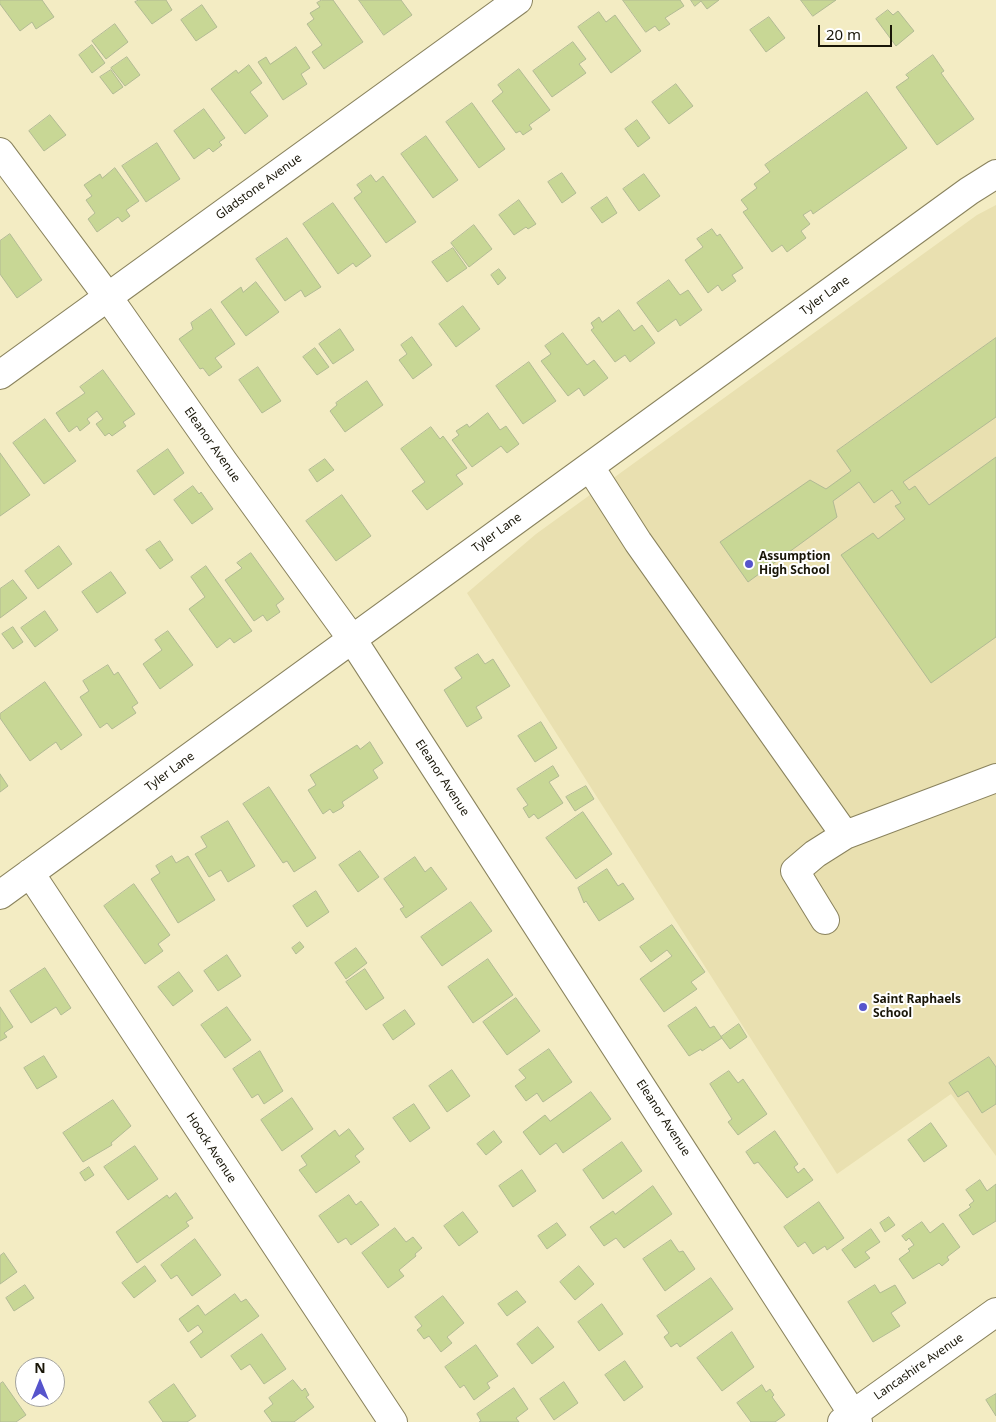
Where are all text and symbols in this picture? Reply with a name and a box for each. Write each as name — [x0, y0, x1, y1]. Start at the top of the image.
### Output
scale bar — [821, 15, 895, 47]
text: 20 m — [826, 24, 861, 44]
street label: Gladstone Avenue — [213, 151, 305, 223]
street label: Tyler Lane — [797, 273, 853, 319]
street label: Eleanor Avenue — [181, 405, 243, 485]
street label: Tyler Lane — [469, 510, 525, 556]
place label: Assumption High School — [759, 550, 831, 578]
marker: Assumption High School — [743, 558, 755, 570]
street label: Eleanor Avenue — [412, 737, 472, 819]
street label: Tyler Lane — [142, 749, 198, 795]
place label: Saint Raphaels School — [873, 993, 961, 1021]
marker: Saint Raphaels School — [857, 1001, 869, 1013]
street label: Eleanor Avenue — [633, 1077, 693, 1159]
street label: Hoock Avenue — [183, 1110, 239, 1186]
street label: Lancashire Avenue — [871, 1331, 967, 1403]
north arrow — [15, 1357, 65, 1407]
text: N — [34, 1358, 46, 1377]

